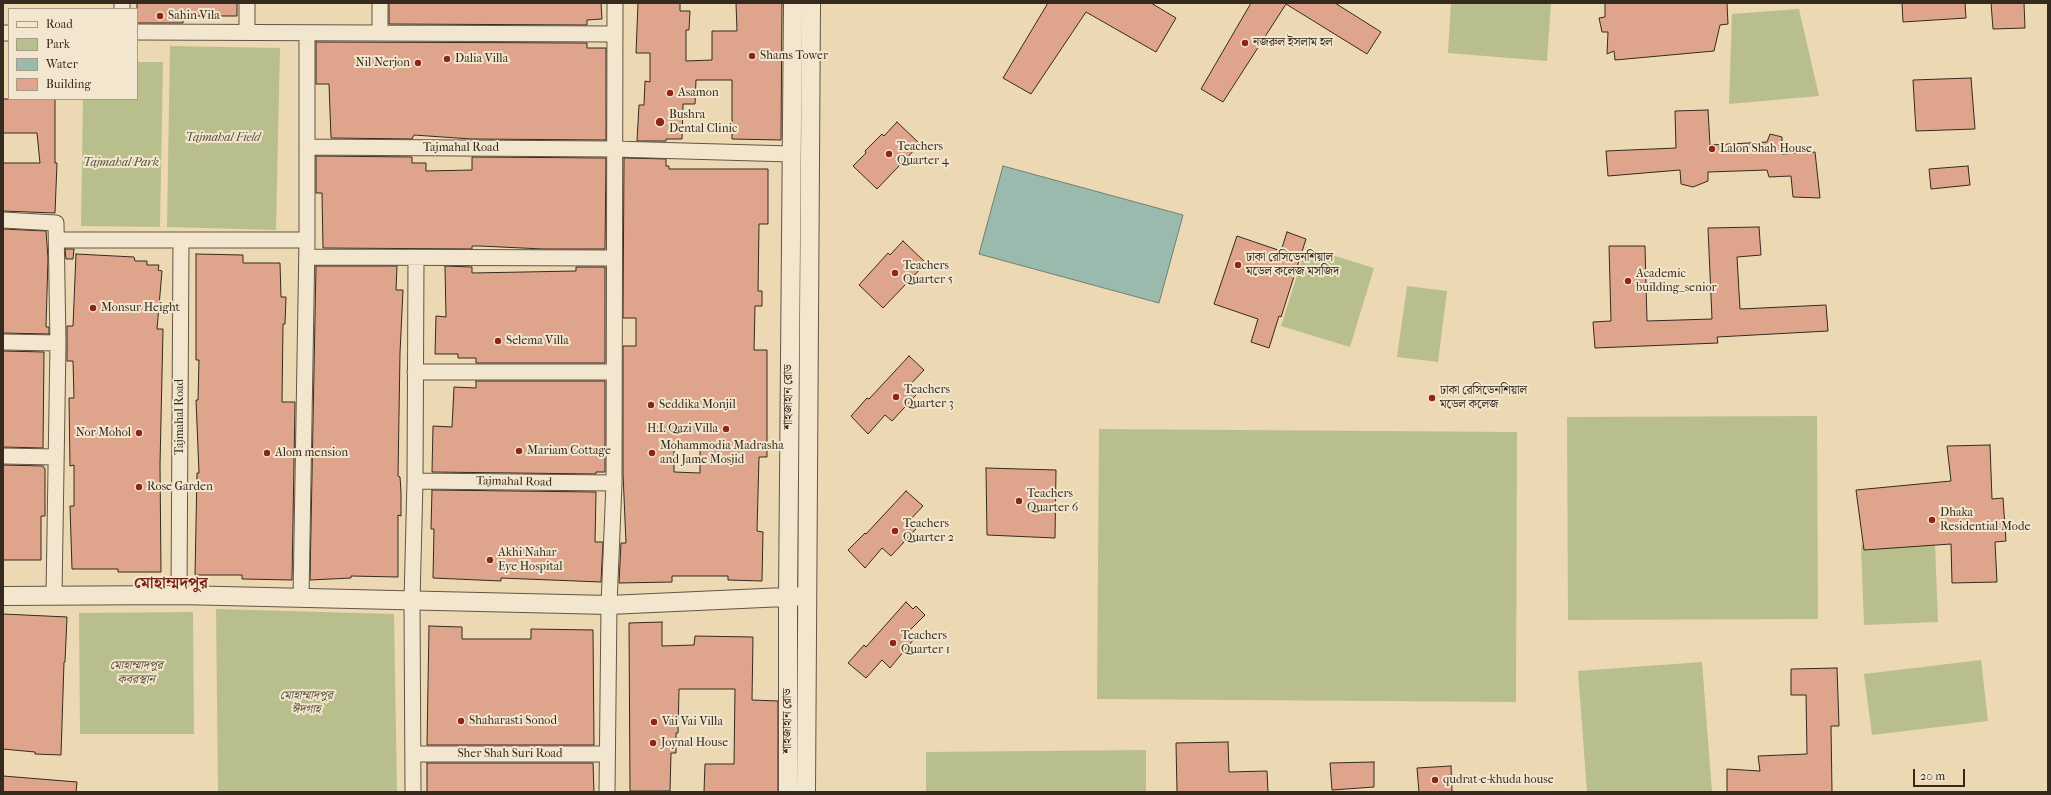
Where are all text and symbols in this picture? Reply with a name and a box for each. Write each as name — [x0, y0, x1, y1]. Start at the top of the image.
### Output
legend — [8, 8, 138, 100]
place label: Sahin Vila — [168, 9, 220, 23]
marker: Sahin Vila — [155, 11, 165, 21]
text: Road — [46, 17, 73, 31]
place label: নজরুল ইসলাম হল — [1253, 36, 1333, 50]
text: Park — [46, 37, 70, 51]
marker: নজরুল ইসলাম হল — [1240, 38, 1250, 48]
place label: Shams Tower — [760, 49, 828, 63]
marker: Shams Tower — [747, 51, 757, 61]
place label: Dalia Villa — [455, 52, 508, 66]
marker: Dalia Villa — [442, 54, 452, 64]
place label: Nil Nerjon — [355, 56, 410, 70]
text: Water — [46, 57, 78, 71]
marker: Nil Nerjon — [413, 58, 423, 68]
text: Building — [46, 77, 91, 91]
place label: Asamon — [678, 86, 719, 100]
marker: Asamon — [665, 88, 675, 98]
place label: Bushra Dental Clinic — [669, 108, 737, 136]
marker: Bushra Dental Clinic — [654, 116, 666, 128]
park label: Tajmahal Field — [186, 131, 260, 145]
place label: Teachers Quarter 4 — [897, 140, 949, 168]
street label: Tajmahal Road — [423, 141, 499, 155]
place label: Lalon Shah House — [1720, 142, 1812, 156]
marker: Lalon Shah House — [1707, 144, 1717, 154]
marker: Teachers Quarter 4 — [884, 149, 894, 159]
park label: Tajmahal Park — [83, 156, 159, 170]
place label: ঢাকা রেসিডেনশিয়াল মডেল কলেজ মসজিদ — [1246, 251, 1339, 279]
place label: Teachers Quarter 5 — [903, 259, 953, 287]
marker: ঢাকা রেসিডেনশিয়াল মডেল কলেজ মসজিদ — [1233, 260, 1243, 270]
place label: Academic building_senior — [1636, 267, 1717, 295]
marker: Teachers Quarter 5 — [890, 268, 900, 278]
marker: Academic building_senior — [1623, 276, 1633, 286]
place label: Monsur Height — [101, 301, 180, 315]
marker: Monsur Height — [88, 303, 98, 313]
place label: Selema Villa — [506, 334, 569, 348]
marker: Selema Villa — [493, 336, 503, 346]
street label: শাহজাহান রোড — [782, 364, 796, 430]
street label: Tajmahal Road — [173, 379, 187, 455]
place label: Teachers Quarter 3 — [904, 383, 954, 411]
place label: ঢাকা রেসিডেনশিয়াল মডেল কলেজ — [1440, 384, 1527, 412]
marker: Teachers Quarter 3 — [891, 392, 901, 402]
marker: ঢাকা রেসিডেনশিয়াল মডেল কলেজ — [1427, 393, 1437, 403]
place label: Seddika Monjil — [659, 398, 736, 412]
marker: Seddika Monjil — [646, 400, 656, 410]
place label: H.I. Qazi Villa — [647, 422, 718, 436]
marker: H.I. Qazi Villa — [721, 424, 731, 434]
place label: Nor Mohol — [76, 426, 131, 440]
marker: Nor Mohol — [134, 428, 144, 438]
place label: Mohammodia Madrasha and Jame Mosjid — [660, 439, 784, 467]
place label: Mariam Cottage — [527, 444, 611, 458]
place label: Alom mension — [275, 446, 348, 460]
marker: Mariam Cottage — [514, 446, 524, 456]
marker: Alom mension — [262, 448, 272, 458]
marker: Mohammodia Madrasha and Jame Mosjid — [647, 448, 657, 458]
street label: Tajmahal Road — [476, 474, 552, 490]
place label: Rose Garden — [147, 480, 213, 494]
marker: Rose Garden — [134, 482, 144, 492]
place label: Teachers Quarter 6 — [1027, 487, 1078, 515]
marker: Teachers Quarter 6 — [1014, 496, 1024, 506]
place label: Dhaka Residential Mode — [1940, 506, 2030, 534]
marker: Dhaka Residential Mode — [1927, 515, 1937, 525]
place label: Teachers Quarter 2 — [903, 517, 954, 545]
marker: Teachers Quarter 2 — [890, 526, 900, 536]
place label: Akhi Nahar Eye Hospital — [498, 546, 563, 574]
marker: Akhi Nahar Eye Hospital — [485, 555, 495, 565]
district label: মোহাম্মদপুর — [134, 574, 208, 594]
place label: Teachers Quarter 1 — [901, 629, 950, 657]
marker: Teachers Quarter 1 — [888, 638, 898, 648]
park label: মোহাম্মাদপুর কবরস্থান — [109, 659, 163, 687]
street label: শাহজাহান রোড — [781, 688, 795, 754]
park label: মোহাম্মাদপুর ঈদগাহ — [279, 689, 333, 717]
place label: Shaharasti Sonod — [469, 714, 557, 728]
place label: Vai Vai Villa — [662, 715, 723, 729]
marker: Shaharasti Sonod — [456, 716, 466, 726]
marker: Vai Vai Villa — [649, 717, 659, 727]
place label: Joynal House — [661, 736, 728, 750]
marker: Joynal House — [648, 738, 658, 748]
street label: Sher Shah Suri Road — [457, 747, 563, 761]
scale bar — [1915, 761, 1967, 787]
text: 20 m — [1920, 769, 1945, 783]
place label: qudrat-e-khuda house — [1443, 773, 1554, 787]
marker: qudrat-e-khuda house — [1430, 775, 1440, 785]

